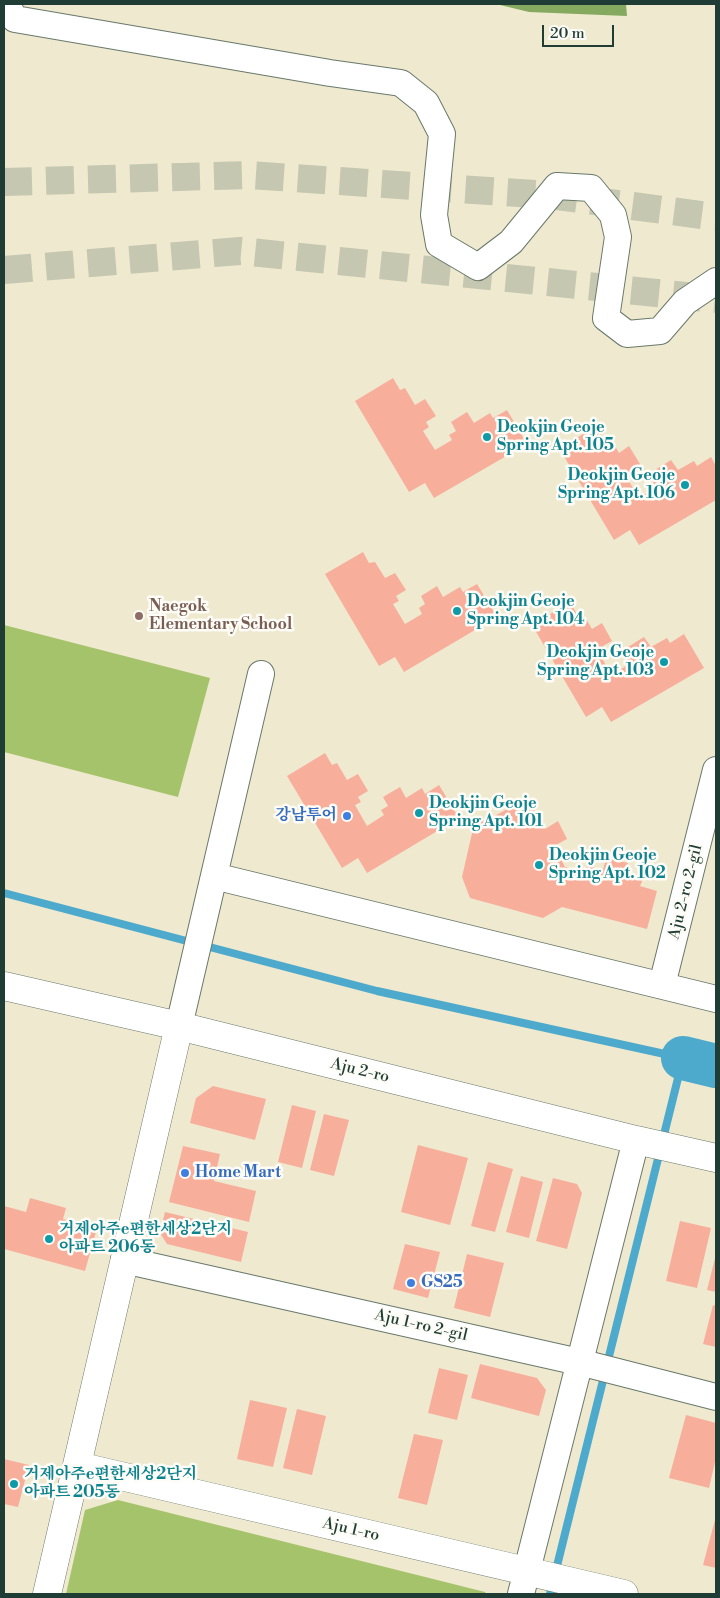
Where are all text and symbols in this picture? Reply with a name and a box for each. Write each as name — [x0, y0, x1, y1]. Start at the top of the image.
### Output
scale bar — [545, 15, 618, 47]
text: 20 m — [550, 24, 585, 43]
place label: Deokjin Geoje Spring Apt. 105 — [497, 418, 614, 456]
marker: Deokjin Geoje Spring Apt. 105 — [481, 431, 493, 443]
place label: Deokjin Geoje Spring Apt. 106 — [558, 466, 675, 504]
marker: Deokjin Geoje Spring Apt. 106 — [679, 479, 691, 491]
place label: Deokjin Geoje Spring Apt. 104 — [467, 592, 585, 630]
place label: Naegok Elementary School — [149, 597, 292, 635]
marker: Deokjin Geoje Spring Apt. 104 — [451, 605, 463, 617]
marker: Naegok Elementary School — [133, 610, 145, 622]
place label: Deokjin Geoje Spring Apt. 103 — [537, 643, 654, 681]
marker: Deokjin Geoje Spring Apt. 103 — [658, 656, 670, 668]
place label: Deokjin Geoje Spring Apt. 101 — [429, 794, 543, 832]
place label: 강남투어 — [275, 806, 337, 826]
marker: Deokjin Geoje Spring Apt. 101 — [413, 807, 425, 819]
marker: 강남투어 — [341, 810, 353, 822]
street label: Aju 2-ro 2-gil — [665, 843, 707, 941]
place label: Deokjin Geoje Spring Apt. 102 — [549, 846, 666, 884]
marker: Deokjin Geoje Spring Apt. 102 — [533, 859, 545, 871]
street label: Aju 2-ro — [329, 1054, 391, 1088]
place label: Home Mart — [195, 1163, 281, 1183]
marker: Home Mart — [179, 1167, 191, 1179]
place label: 거제아주e편한세상2단지 아파트 206동 — [59, 1220, 232, 1258]
marker: 거제아주e편한세상2단지 아파트 206동 — [43, 1233, 55, 1245]
place label: GS25 — [421, 1273, 463, 1293]
marker: GS25 — [405, 1277, 417, 1289]
street label: Aju 1-ro 2-gil — [373, 1306, 469, 1346]
place label: 거제아주e편한세상2단지 아파트 205동 — [24, 1465, 197, 1503]
marker: 거제아주e편한세상2단지 아파트 205동 — [8, 1478, 20, 1490]
street label: Aju 1-ro — [321, 1514, 381, 1546]

